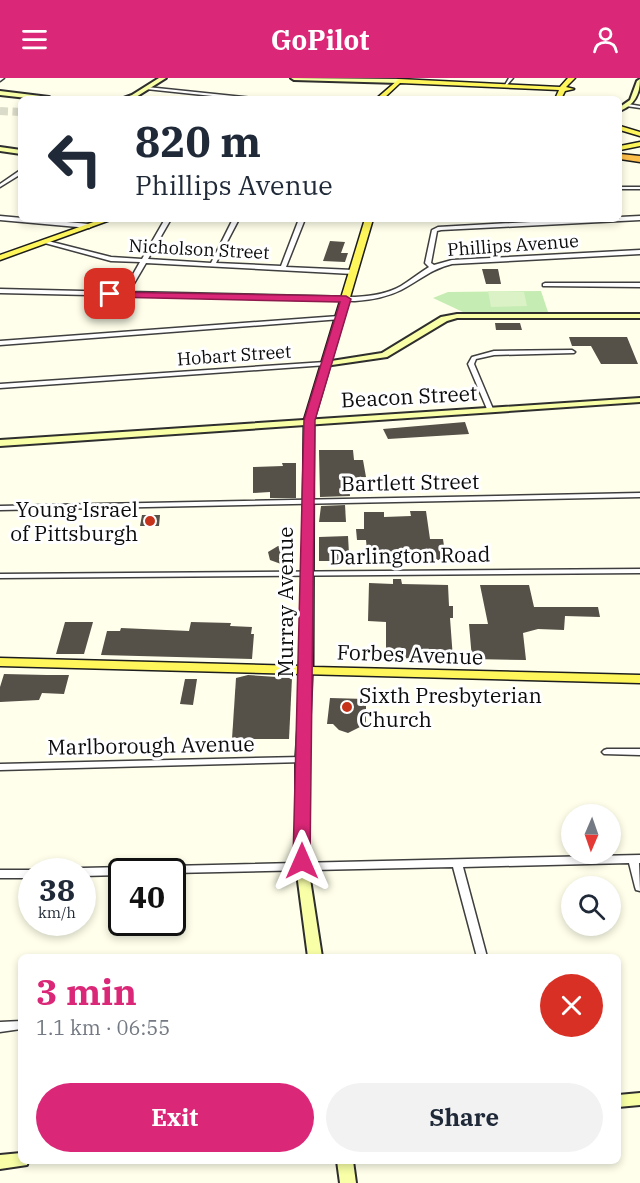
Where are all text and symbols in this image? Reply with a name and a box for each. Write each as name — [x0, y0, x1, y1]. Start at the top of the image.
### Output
text: GoPilot — [271, 22, 369, 57]
icon: menu — [18, 23, 51, 56]
icon: person — [589, 23, 622, 56]
text: 820 m — [135, 114, 261, 169]
icon: left — [36, 120, 114, 198]
text: Phillips Avenue — [135, 167, 333, 202]
street label: Phillips Avenue — [446, 229, 580, 261]
street label: Nicholson Street — [128, 234, 270, 264]
pin — [84, 268, 135, 319]
icon: arrive — [93, 277, 126, 310]
street label: Hobart Street — [176, 340, 292, 370]
street label: Beacon Street — [340, 378, 478, 414]
street label: Bartlett Street — [341, 467, 479, 497]
place label: Young Israel of Pittsburgh — [10, 495, 138, 547]
marker: Young Israel of Pittsburgh — [143, 514, 157, 528]
street label: Murray Avenue — [271, 526, 299, 678]
street label: Darlington Road — [329, 540, 491, 570]
street label: Forbes Avenue — [336, 637, 484, 671]
place label: Sixth Presbyterian Church — [359, 681, 542, 733]
marker: Sixth Presbyterian Church — [340, 700, 354, 714]
street label: Marlborough Avenue — [47, 729, 255, 761]
north arrow — [561, 804, 621, 864]
map controls — [561, 804, 621, 936]
position arrow — [270, 829, 334, 893]
speed limit sign: 40 — [108, 858, 186, 936]
text: 38 — [39, 870, 75, 909]
button: search — [561, 876, 621, 936]
text: km/h — [38, 903, 76, 922]
text: 3 min — [36, 968, 137, 1015]
button: close — [540, 974, 603, 1037]
text: 1.1 km · 06:55 — [36, 1014, 170, 1041]
button: Exit — [36, 1083, 314, 1152]
button: Share — [326, 1083, 603, 1152]

